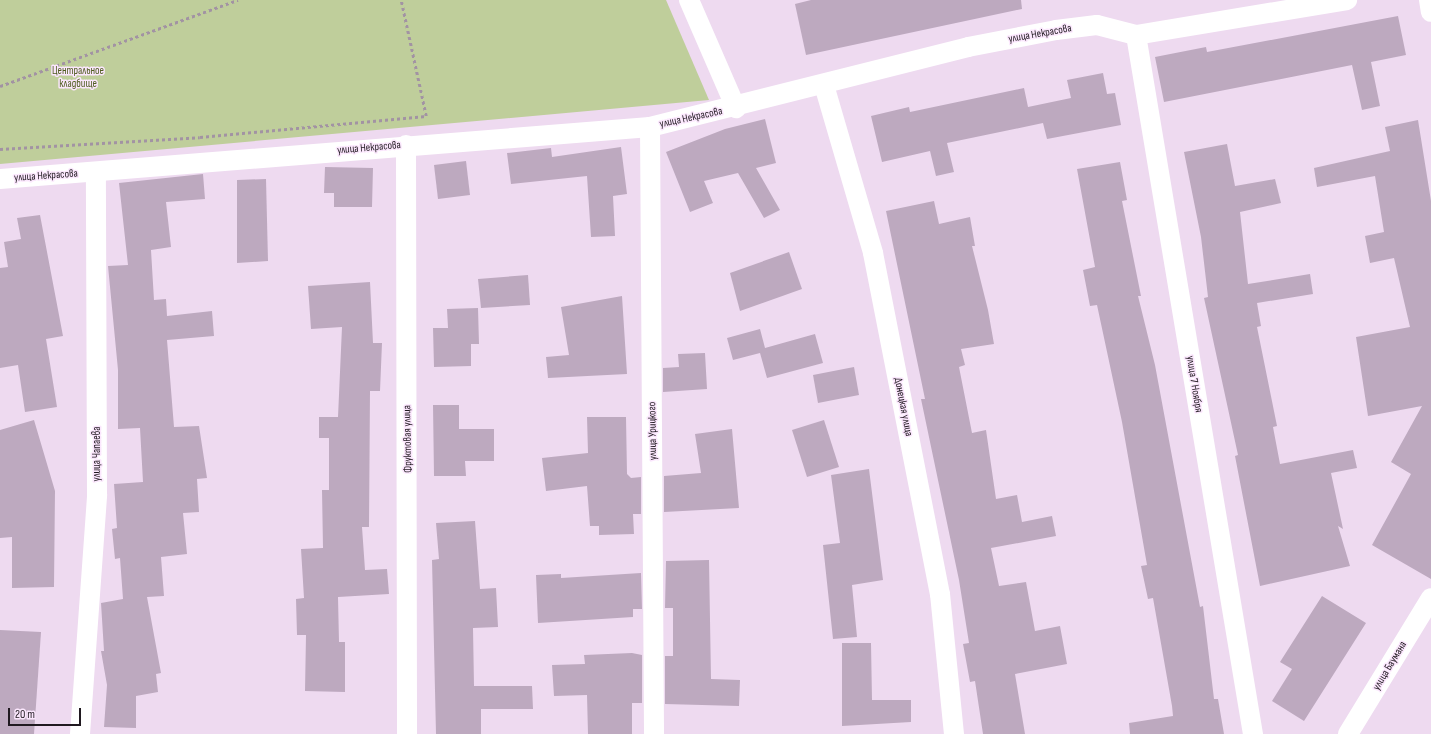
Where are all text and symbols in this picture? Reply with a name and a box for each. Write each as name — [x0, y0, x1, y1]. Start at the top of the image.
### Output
street label: улица Некрасова — [1007, 22, 1073, 46]
park label: Центральное кладбище — [52, 65, 104, 91]
street label: улица Некрасова — [658, 105, 724, 131]
street label: улица Некрасова — [337, 139, 401, 157]
street label: улица Некрасова — [14, 167, 78, 185]
street label: улица 7 Ноября — [1183, 355, 1205, 413]
street label: Донецкая улица — [891, 377, 915, 437]
street label: улица Урицкого — [646, 402, 660, 460]
street label: Фруктовая улица — [401, 405, 415, 473]
street label: улица Чапаева — [90, 427, 104, 481]
street label: улица Баумана — [1370, 639, 1410, 693]
scale bar — [10, 700, 83, 726]
text: 20 m — [15, 707, 35, 722]

